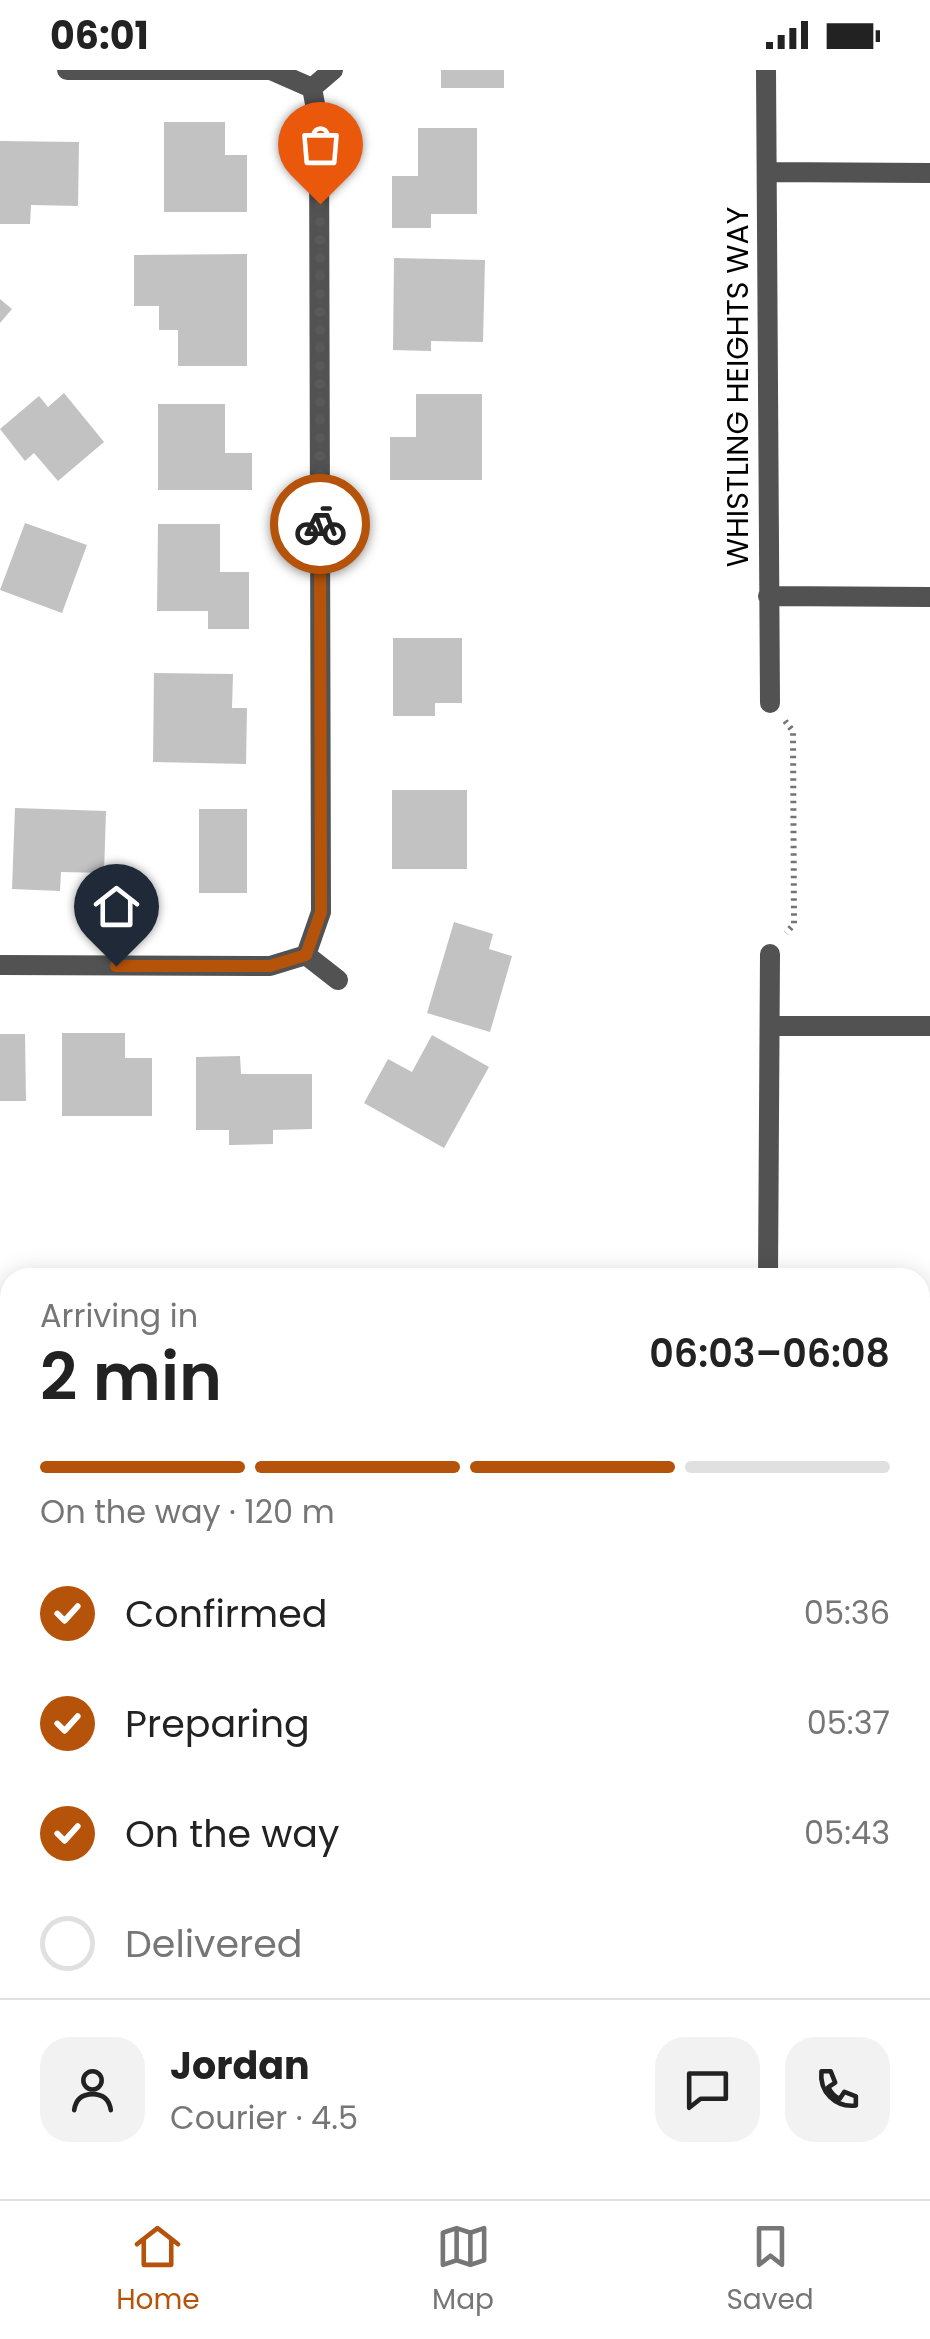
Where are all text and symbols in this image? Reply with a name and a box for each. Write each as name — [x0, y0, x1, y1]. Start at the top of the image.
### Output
text: 06:01 — [50, 9, 149, 62]
pin — [278, 102, 363, 205]
icon: bag — [293, 117, 348, 172]
street label: WHISTLING HEIGHTS WAY — [716, 207, 759, 567]
courier — [270, 474, 370, 574]
icon: bike — [293, 497, 348, 552]
pin — [74, 864, 159, 967]
icon: home — [89, 879, 144, 934]
text: Arriving in — [40, 1293, 198, 1338]
text: 06:03–06:08 — [649, 1327, 890, 1380]
text: 2 min — [40, 1332, 222, 1423]
text: On the way · 120 m — [40, 1489, 335, 1534]
icon: check — [40, 1586, 95, 1641]
text: Confirmed — [125, 1587, 327, 1640]
text: 05:36 — [804, 1590, 890, 1635]
icon: check — [40, 1696, 95, 1751]
text: Preparing — [125, 1697, 310, 1750]
text: 05:37 — [807, 1700, 890, 1745]
icon: check — [40, 1806, 95, 1861]
text: On the way — [125, 1807, 339, 1860]
text: 05:43 — [804, 1810, 890, 1855]
text: Delivered — [125, 1917, 302, 1970]
button: person — [40, 2037, 145, 2142]
button: chat — [655, 2037, 760, 2142]
button: phone — [785, 2037, 890, 2142]
text: Jordan — [170, 2039, 310, 2092]
text: Courier · 4.5 — [170, 2095, 358, 2140]
tab: Home — [116, 2219, 200, 2321]
tab: Map — [432, 2219, 494, 2321]
tab: Saved — [726, 2219, 814, 2321]

